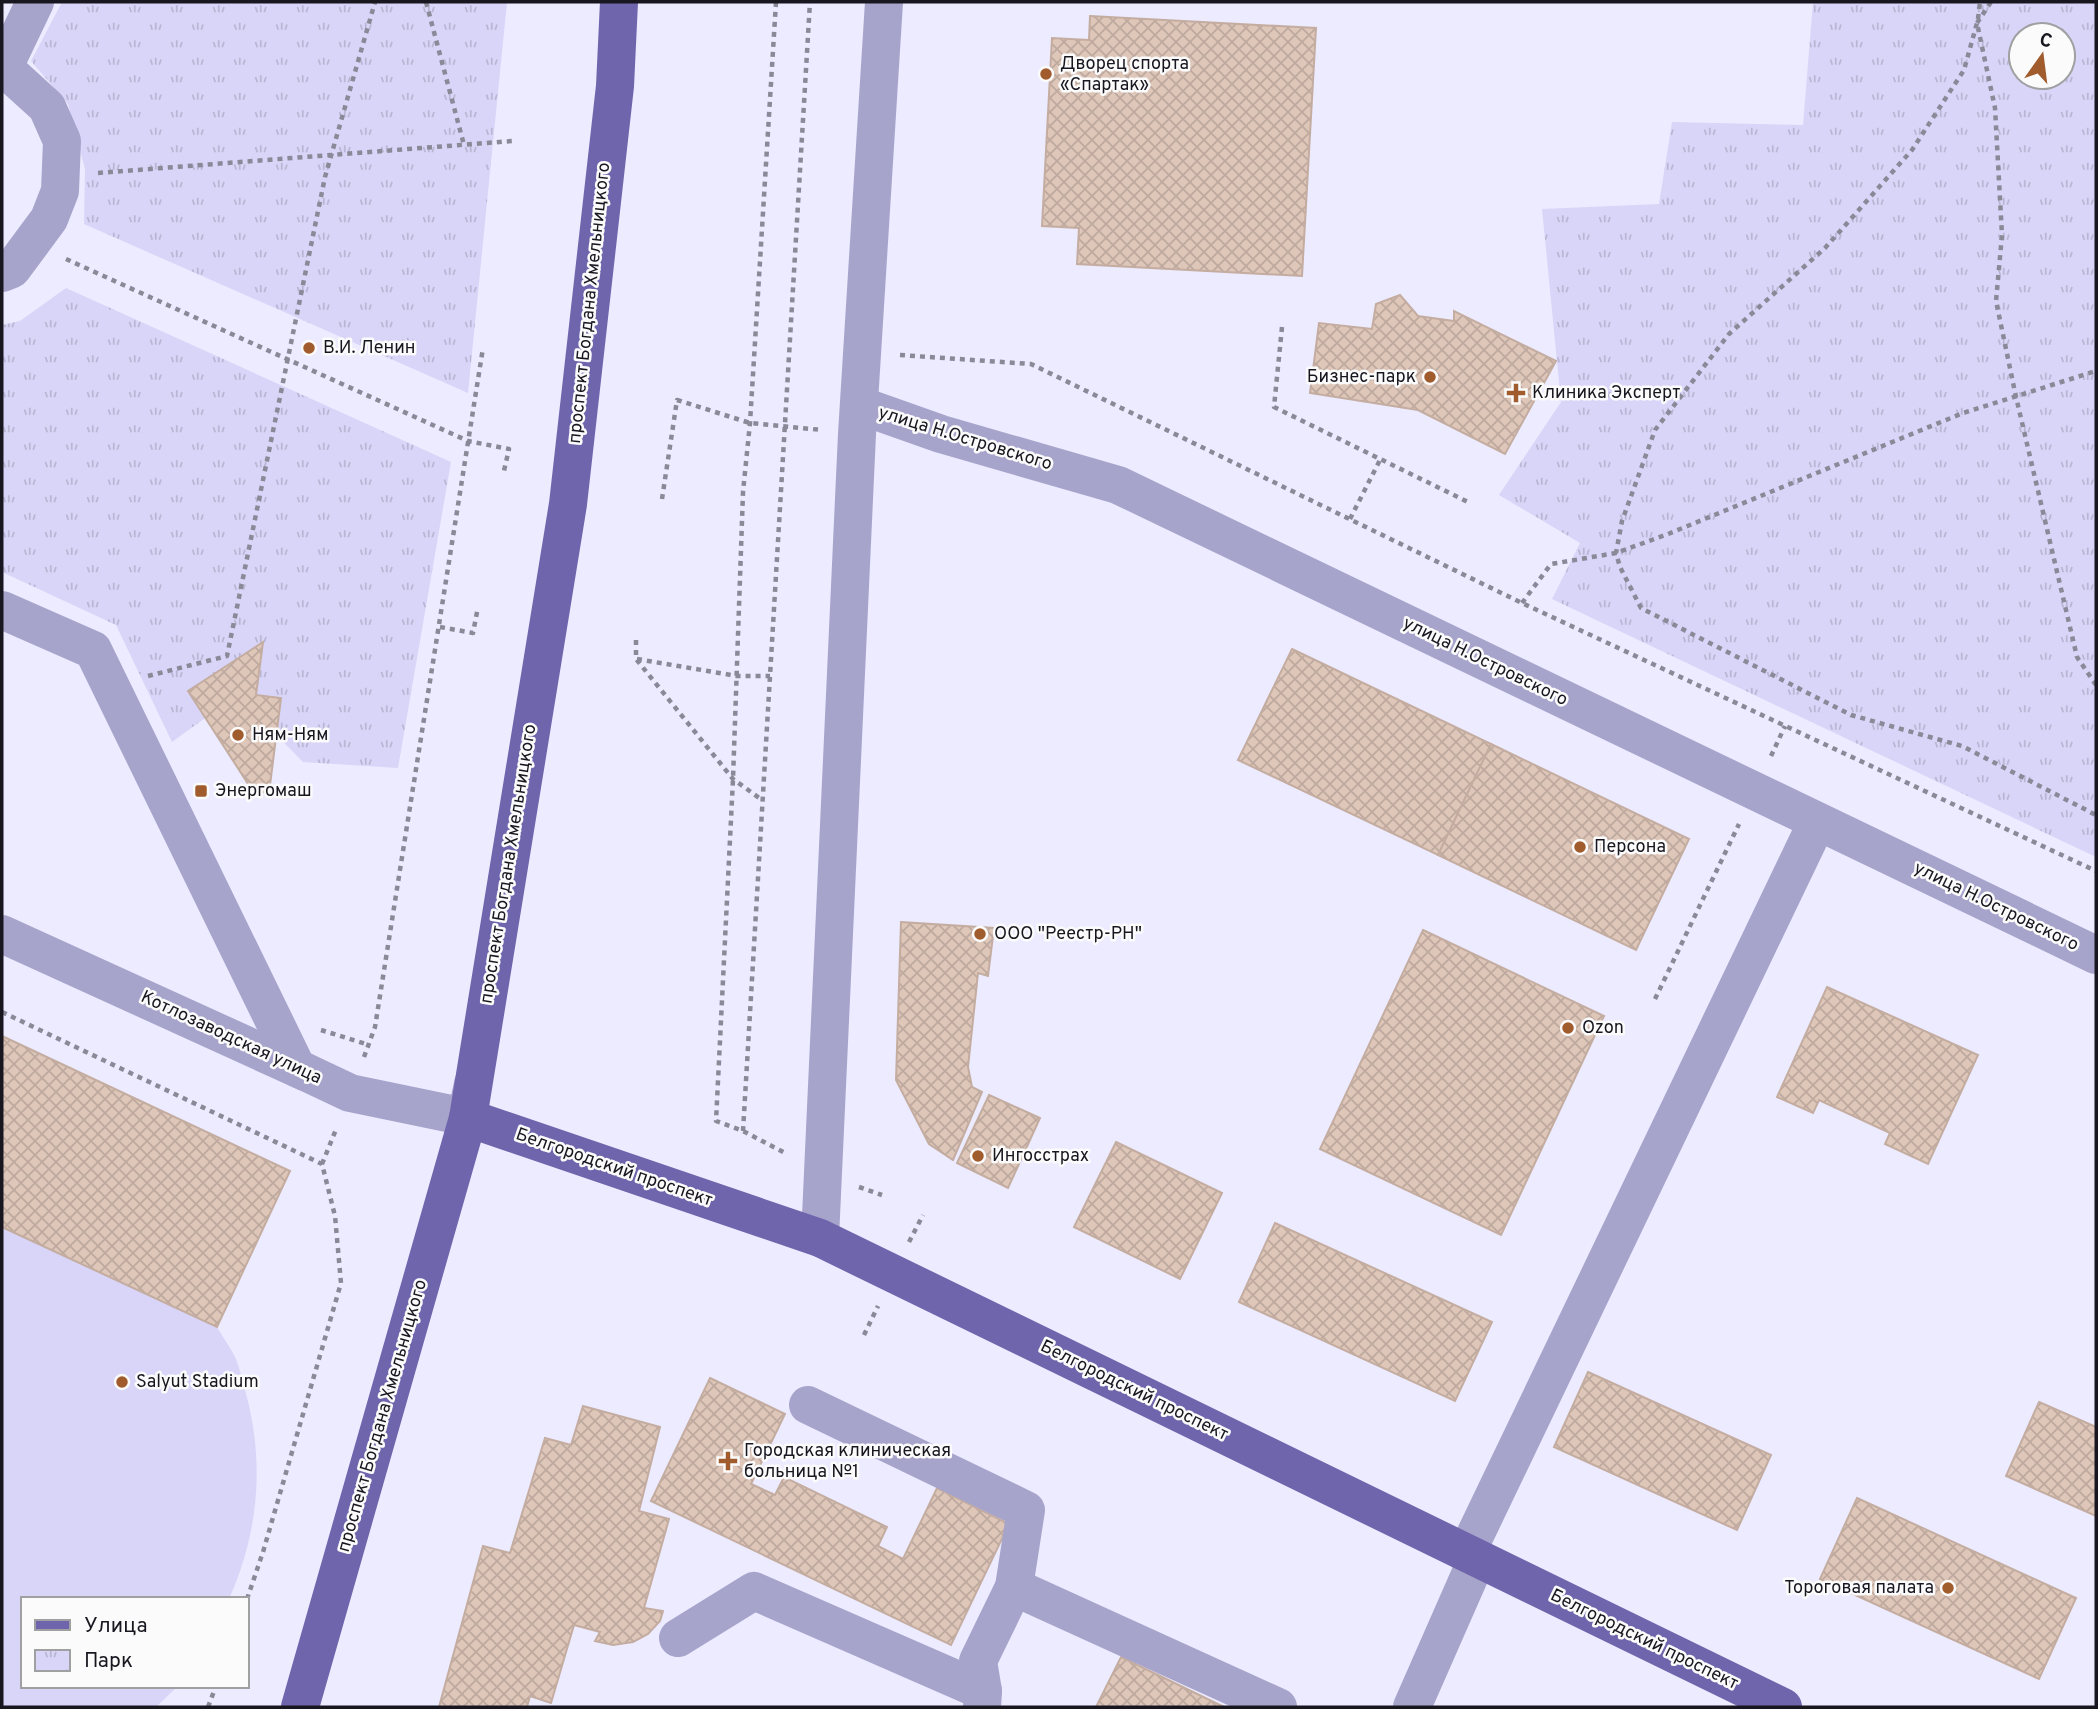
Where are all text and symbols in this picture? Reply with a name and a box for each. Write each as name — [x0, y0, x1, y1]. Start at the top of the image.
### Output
north arrow — [2007, 21, 2077, 91]
text: С — [2037, 28, 2054, 55]
place label: Дворец спорта «Спартак» — [1060, 53, 1189, 97]
marker: Дворец спорта «Спартак» — [1038, 66, 1054, 82]
street label: проспект Богдана Хмельницкого — [564, 161, 616, 445]
place label: В.И. Ленин — [323, 337, 416, 360]
marker: В.И. Ленин — [301, 340, 317, 356]
place label: Бизнес-парк — [1307, 366, 1416, 389]
marker: Бизнес-парк — [1422, 369, 1438, 385]
place label: Клиника Эксперт — [1532, 382, 1680, 405]
marker: Клиника Эксперт — [1506, 383, 1526, 403]
street label: улица Н.Островского — [875, 402, 1055, 476]
street label: улица Н.Островского — [1399, 612, 1571, 712]
street label: проспект Богдана Хмельницкого — [476, 723, 542, 1005]
place label: Ням-Ням — [252, 724, 328, 747]
marker: Ням-Ням — [230, 727, 246, 743]
place label: Энергомаш — [215, 780, 312, 803]
marker: Энергомаш — [193, 783, 209, 799]
place label: Персона — [1594, 836, 1666, 859]
marker: Персона — [1572, 839, 1588, 855]
street label: улица Н.Островского — [1910, 857, 2082, 957]
place label: ООО "Реестр-РН" — [994, 923, 1142, 946]
marker: ООО "Реестр-РН" — [972, 926, 988, 942]
street label: Котлозаводская улица — [137, 986, 325, 1090]
place label: Ozon — [1582, 1017, 1624, 1040]
marker: Ozon — [1560, 1020, 1576, 1036]
street label: Белгородский проспект — [513, 1123, 715, 1213]
place label: Ингосстрах — [992, 1145, 1089, 1168]
marker: Ингосстрах — [970, 1148, 986, 1164]
street label: проспект Богдана Хмельницкого — [333, 1277, 433, 1555]
street label: Белгородский проспект — [1036, 1335, 1232, 1447]
place label: Salyut Stadium — [136, 1371, 259, 1394]
marker: Salyut Stadium — [114, 1374, 130, 1390]
place label: Городская клиническая больница №1 — [744, 1440, 951, 1484]
marker: Городская клиническая больница №1 — [718, 1451, 738, 1471]
place label: Тороговая палата — [1784, 1577, 1934, 1600]
marker: Тороговая палата — [1940, 1580, 1956, 1596]
street label: Белгородский проспект — [1546, 1584, 1742, 1696]
legend — [21, 1597, 248, 1688]
text: Улица — [84, 1613, 148, 1640]
text: Парк — [84, 1648, 133, 1675]

